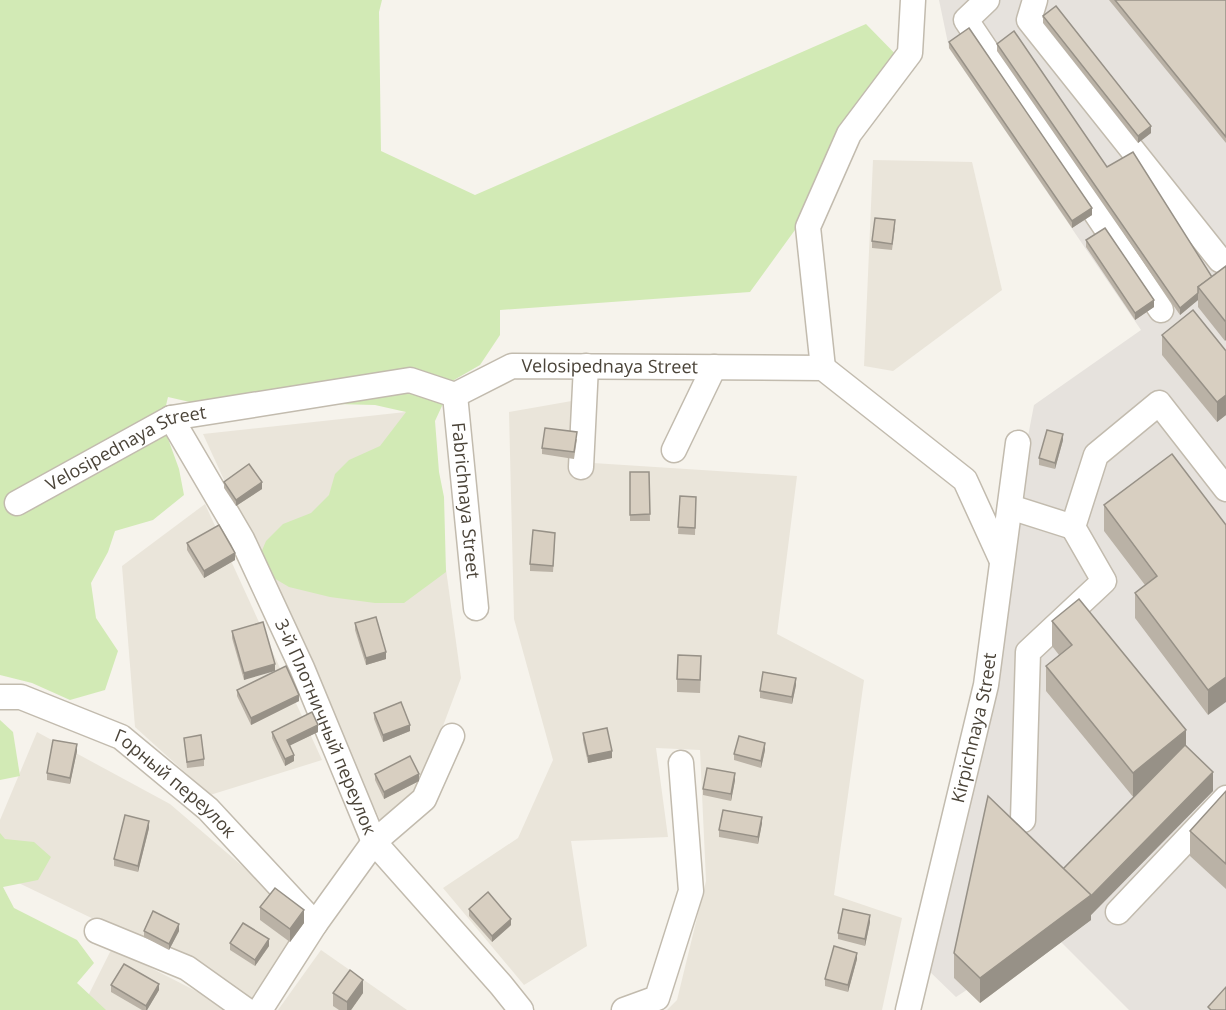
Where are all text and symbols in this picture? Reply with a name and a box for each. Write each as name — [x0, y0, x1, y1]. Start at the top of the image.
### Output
street label: Velosipednaya Street — [521, 353, 698, 378]
street label: Velosipednaya Street — [41, 400, 208, 496]
street label: Fabrichnaya Street — [447, 421, 486, 580]
street label: 3-й Плотничный переулок — [270, 615, 383, 839]
street label: Kirpichnaya Street — [945, 651, 1001, 805]
street label: Горный переулок — [111, 723, 242, 843]

